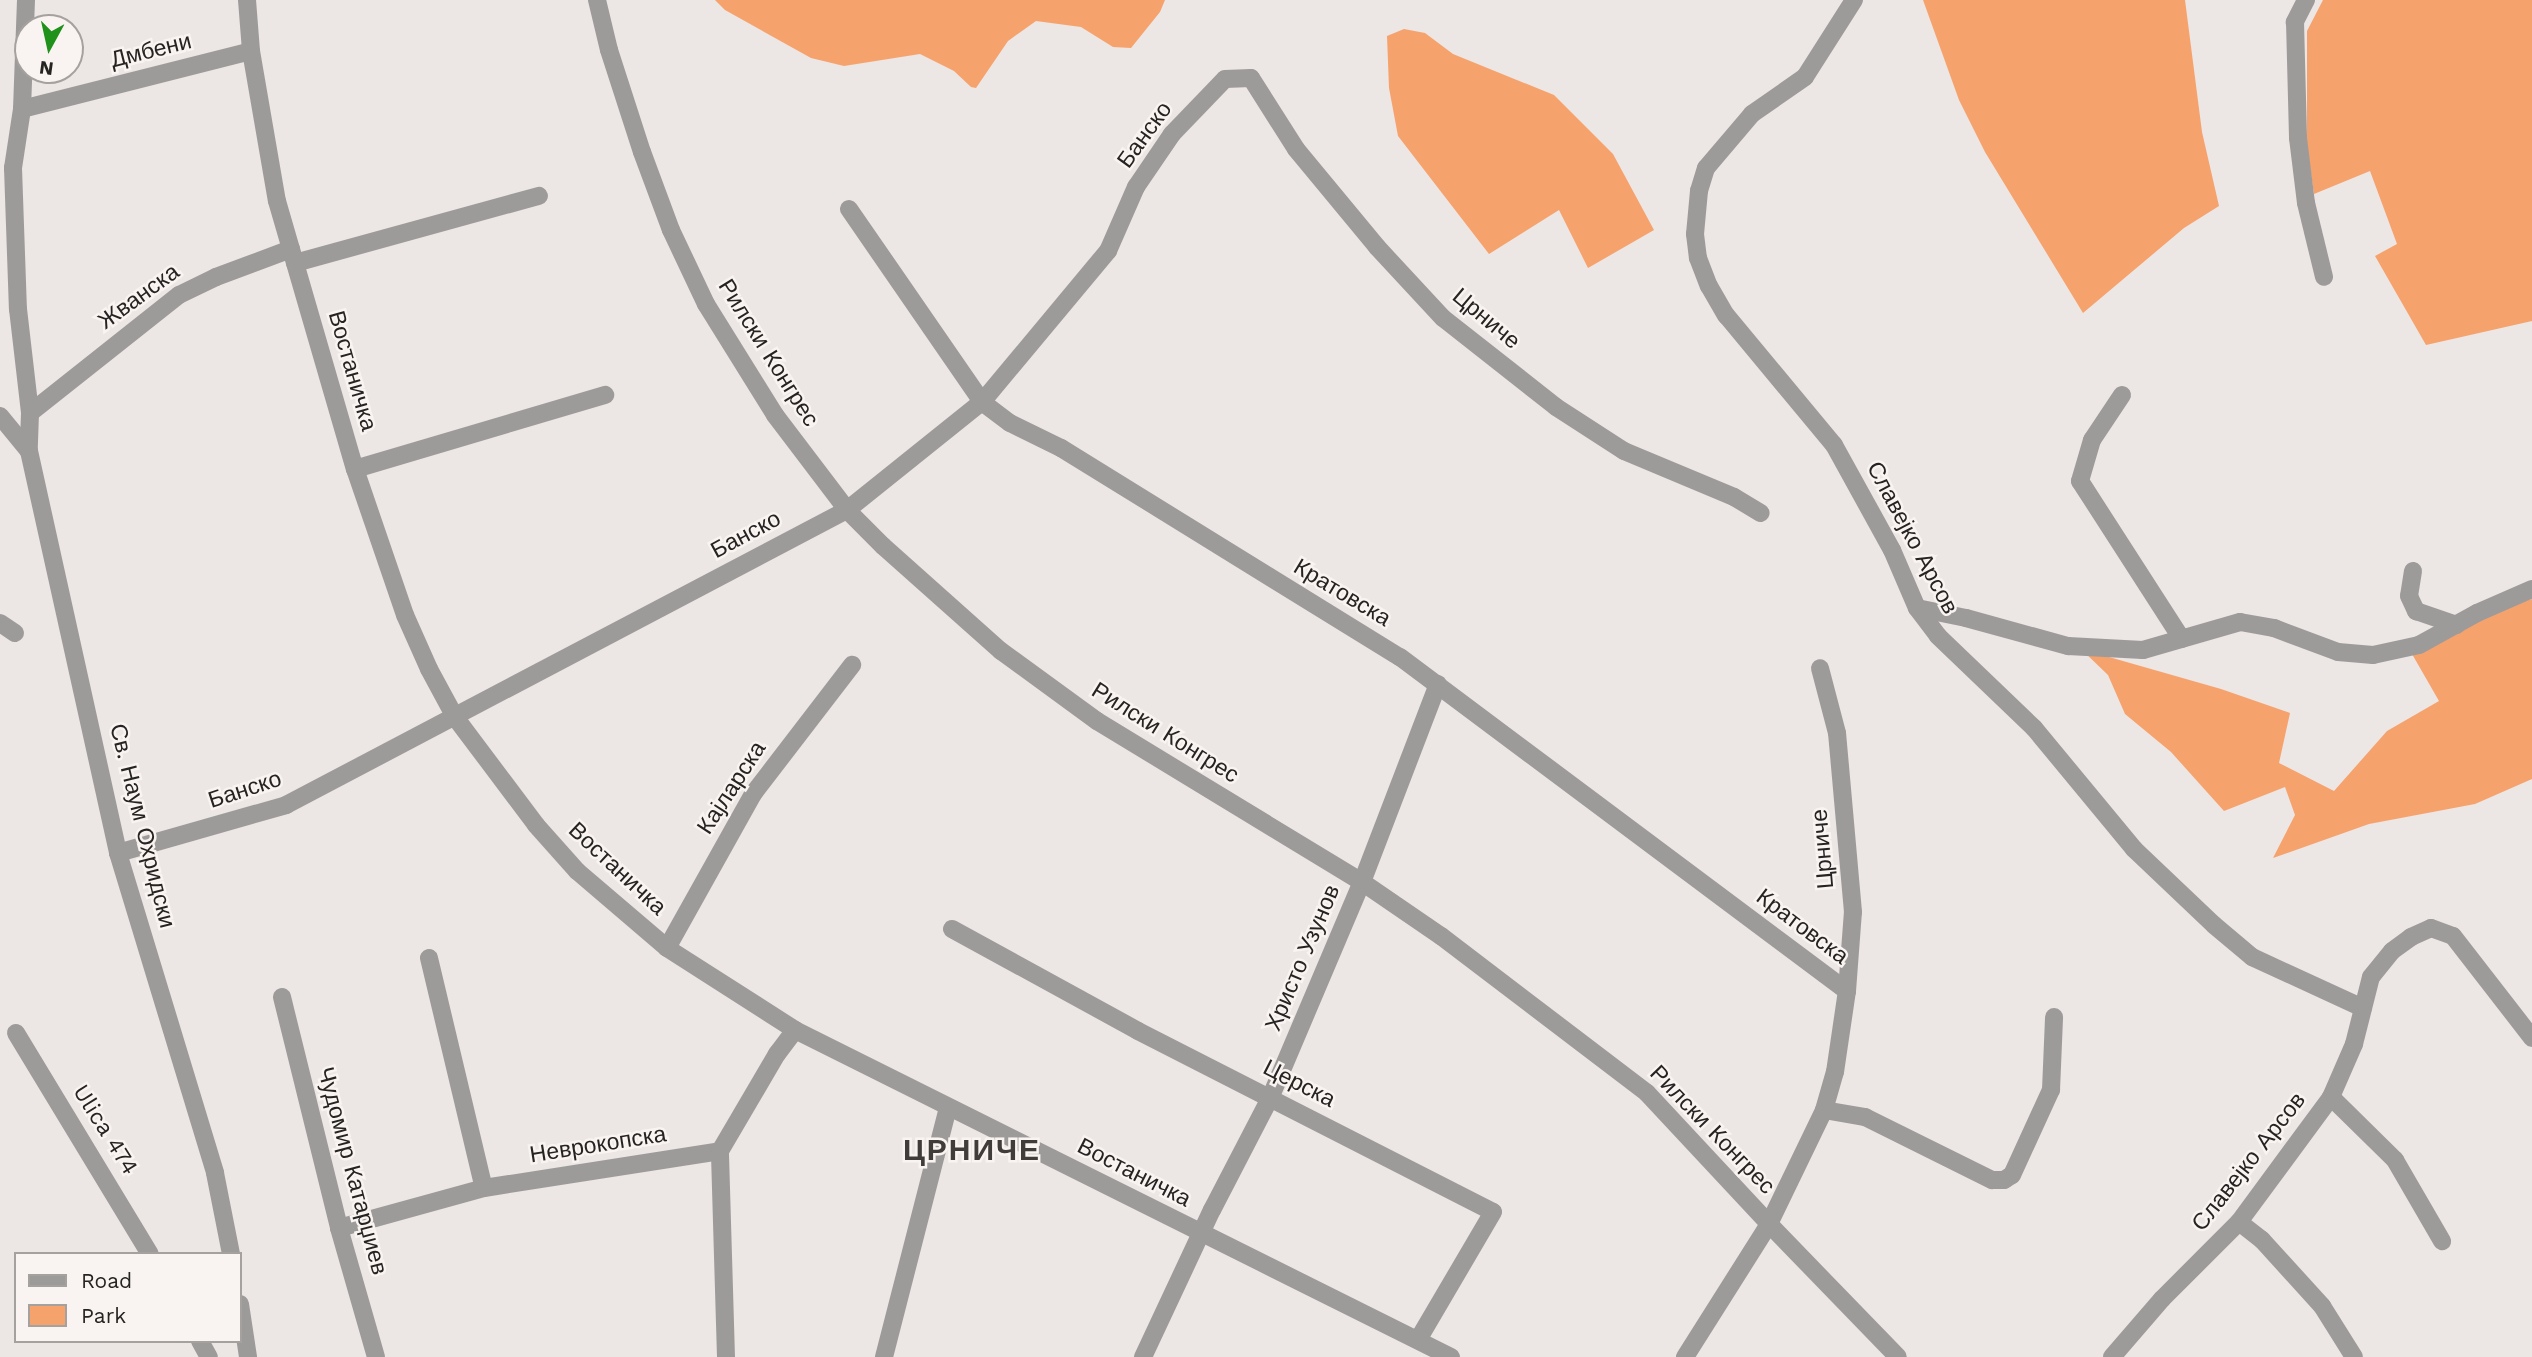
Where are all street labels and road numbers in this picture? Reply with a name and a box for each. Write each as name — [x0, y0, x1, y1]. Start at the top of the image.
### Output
street label: Дмбени — [108, 28, 194, 74]
street label: Банско — [1112, 96, 1178, 174]
street label: Жванска — [93, 258, 185, 336]
street label: Рилски Конгрес — [712, 274, 824, 432]
street label: Црниче — [1446, 283, 1526, 355]
street label: Востаничка — [322, 308, 382, 434]
street label: Славејко Арсов — [1860, 457, 1964, 619]
street label: Банско — [706, 505, 786, 565]
street label: Кратовска — [1288, 553, 1396, 633]
street label: Рилски Конгрес — [1086, 677, 1244, 789]
street label: Св. Наум Охридски — [103, 721, 181, 931]
street label: Кајларска — [692, 736, 772, 840]
street label: Банско — [205, 765, 285, 815]
street label: Црниче — [1806, 808, 1840, 890]
street label: Востаничка — [562, 817, 672, 921]
street label: Христо Узунов — [1260, 881, 1346, 1035]
street label: Кратовска — [1750, 883, 1854, 971]
street label: Церска — [1258, 1054, 1340, 1114]
street label: Рилски Конгрес — [1644, 1060, 1780, 1200]
street label: Чудомир Катарџиев — [311, 1064, 393, 1278]
street label: Ulica 474 — [66, 1080, 144, 1180]
street label: Славејко Арсов — [2186, 1087, 2312, 1237]
street label: Неврокопска — [528, 1121, 668, 1169]
street label: Востаничка — [1073, 1133, 1195, 1213]

